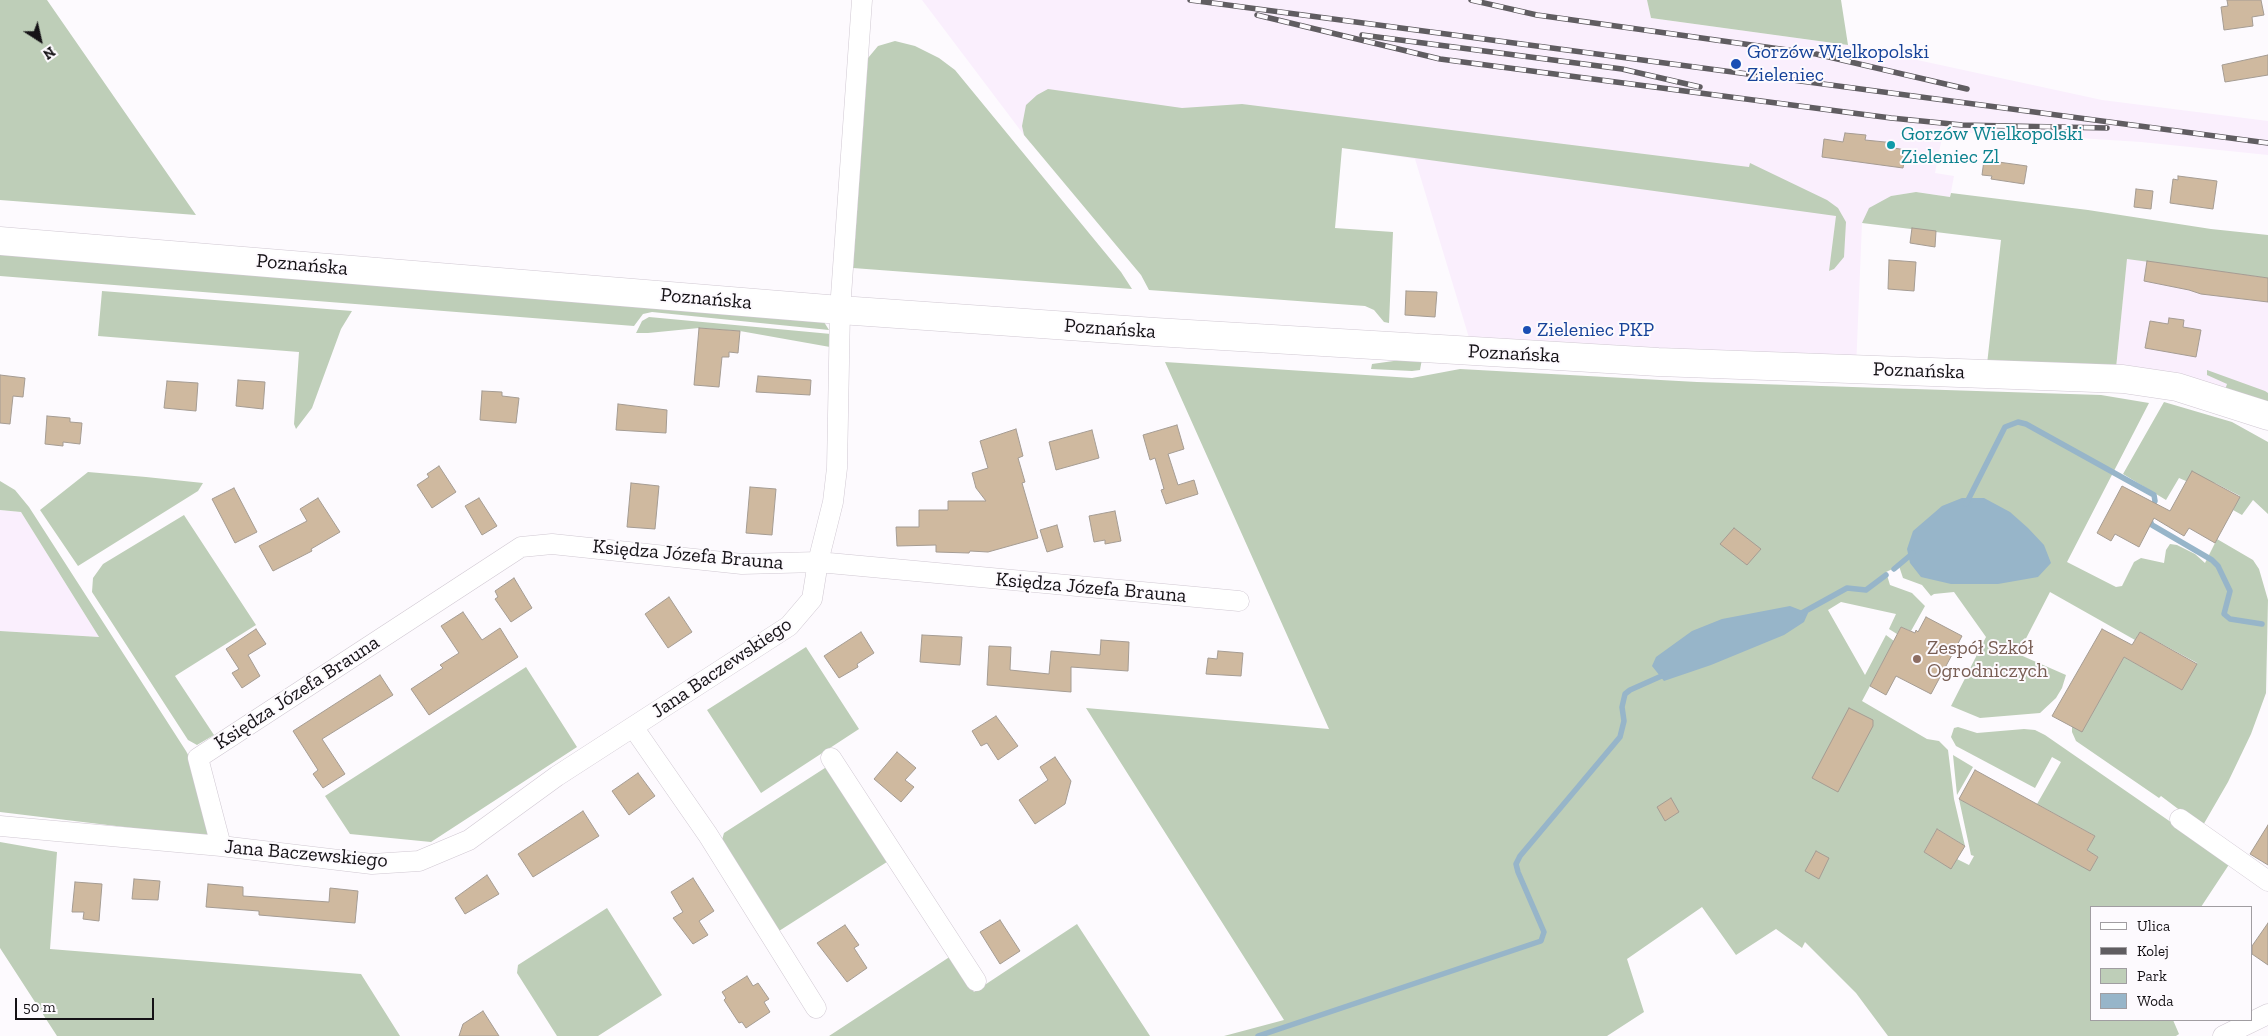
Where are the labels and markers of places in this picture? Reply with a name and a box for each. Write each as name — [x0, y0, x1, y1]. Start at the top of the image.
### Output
place label: Gorzów Wielkopolski Zieleniec — [1747, 40, 1929, 87]
marker: Gorzów Wielkopolski Zieleniec — [1729, 57, 1743, 71]
place label: Gorzów Wielkopolski Zieleniec Zl — [1901, 122, 2083, 169]
marker: Gorzów Wielkopolski Zieleniec Zl — [1885, 139, 1897, 151]
place label: Zieleniec PKP — [1537, 318, 1654, 342]
marker: Zieleniec PKP — [1521, 324, 1533, 336]
place label: Zespół Szkół Ogrodniczych — [1927, 636, 2048, 683]
marker: Zespół Szkół Ogrodniczych — [1911, 653, 1923, 665]

